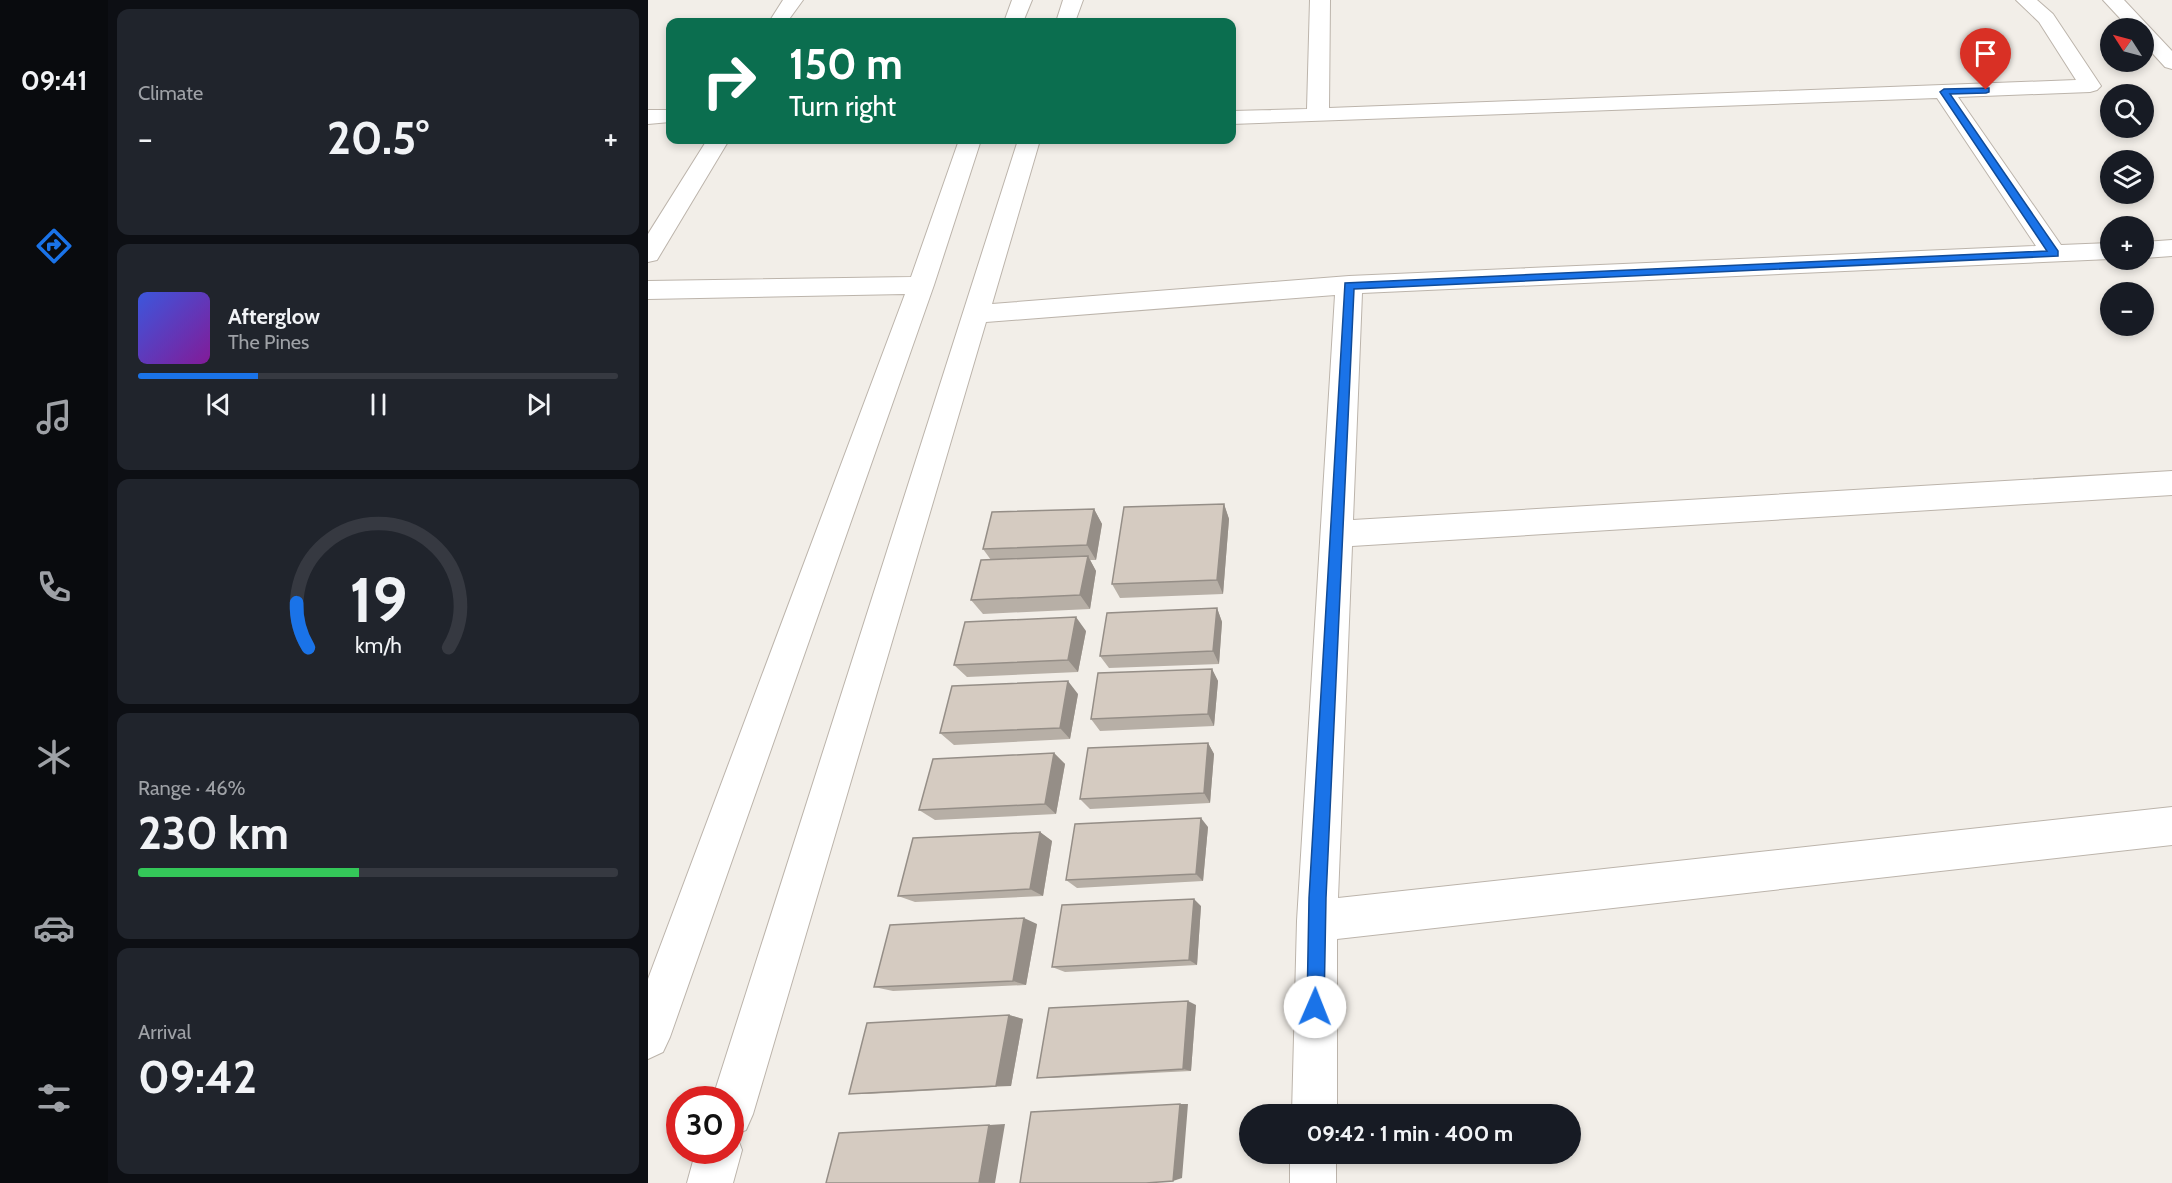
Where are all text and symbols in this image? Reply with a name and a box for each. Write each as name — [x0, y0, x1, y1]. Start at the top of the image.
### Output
north arrow — [2100, 18, 2154, 72]
map controls — [2100, 18, 2154, 336]
pin — [1960, 28, 2011, 90]
icon: arrive — [1969, 37, 2002, 70]
text: 150 m — [789, 38, 903, 90]
icon: right — [690, 42, 768, 120]
text: 09:41 — [21, 64, 87, 97]
text: Climate — [138, 81, 203, 105]
button: search — [2100, 84, 2154, 138]
text: Turn right — [789, 90, 896, 123]
text: 20.5° — [327, 111, 429, 165]
text: − — [138, 118, 153, 158]
text: + — [603, 118, 618, 158]
button: layers — [2100, 150, 2154, 204]
button: + — [2100, 216, 2154, 270]
icon: directions — [33, 225, 75, 267]
button: − — [2100, 282, 2154, 336]
text: Afterglow — [228, 303, 320, 330]
text: The Pines — [228, 330, 309, 354]
icon: previous — [202, 388, 235, 421]
icon: pause — [362, 388, 395, 421]
icon: next — [522, 388, 555, 421]
icon: music — [33, 396, 75, 438]
text: 19 — [349, 563, 407, 639]
icon: phone — [33, 566, 75, 608]
text: km/h — [355, 633, 401, 659]
icon: climate — [33, 736, 75, 778]
text: Range · 46% — [138, 776, 246, 800]
text: 230 km — [138, 806, 289, 860]
icon: car — [33, 907, 75, 949]
position arrow — [1283, 975, 1347, 1039]
text: Arrival — [138, 1020, 191, 1044]
text: 09:42 — [138, 1050, 257, 1104]
icon: filters — [33, 1077, 75, 1119]
speed limit sign: 30 — [666, 1086, 744, 1164]
text: 09:42 · 1 min · 400 m — [1307, 1120, 1513, 1147]

